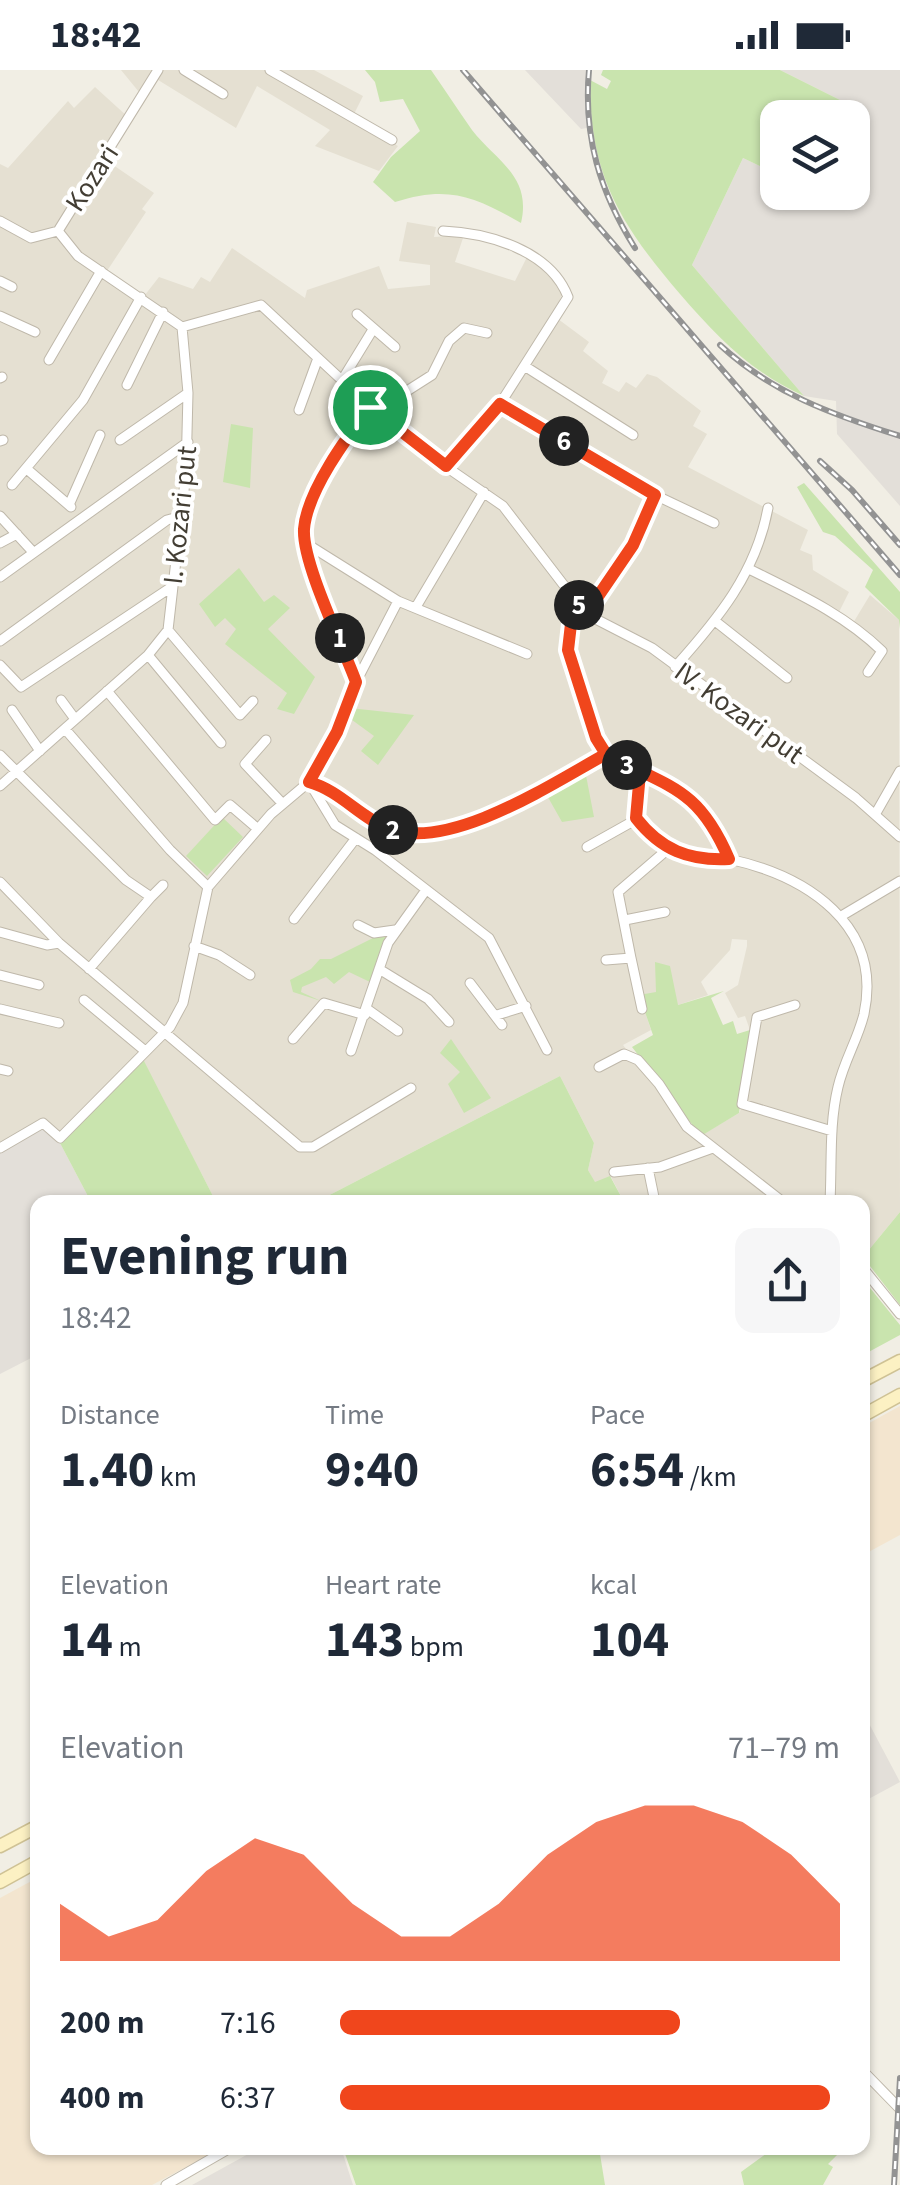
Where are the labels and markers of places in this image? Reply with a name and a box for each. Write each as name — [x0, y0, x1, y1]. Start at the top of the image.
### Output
pin — [328, 365, 413, 450]
pin: 6 — [539, 416, 589, 466]
pin: 5 — [554, 580, 604, 630]
pin: 1 — [315, 613, 365, 663]
pin: 3 — [602, 740, 652, 790]
pin: 2 — [368, 805, 418, 855]

